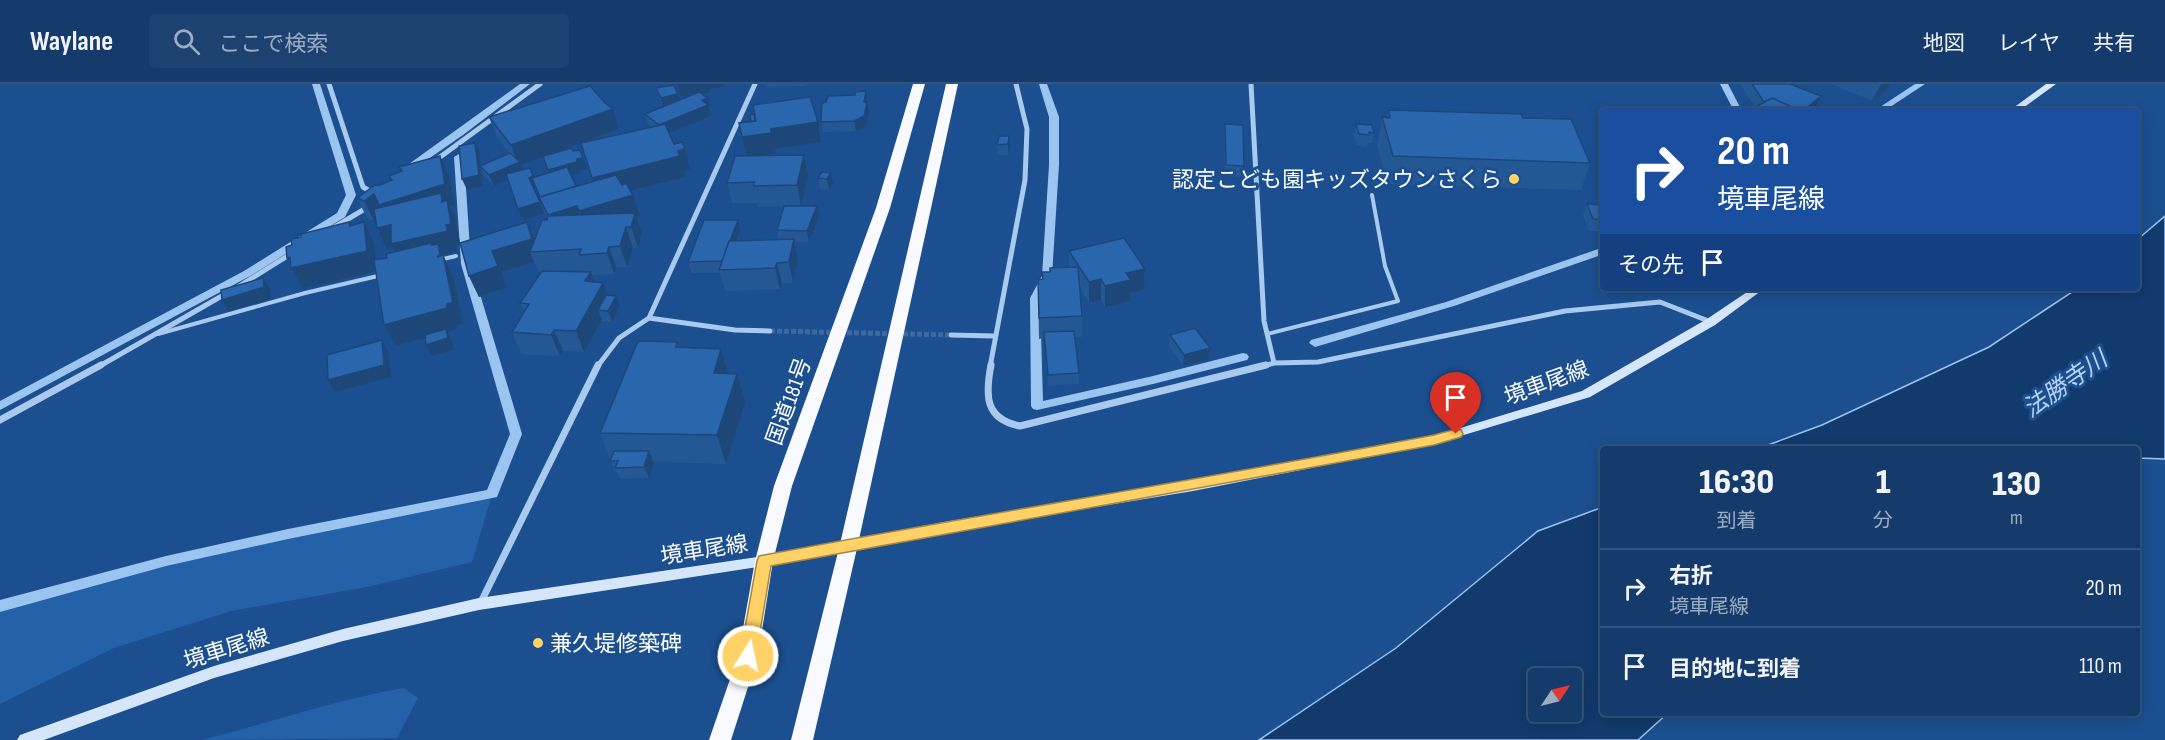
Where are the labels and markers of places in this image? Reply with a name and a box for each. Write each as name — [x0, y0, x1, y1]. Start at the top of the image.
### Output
place label: 認定こども園キッズタウンさくら — [1172, 167, 1502, 194]
marker: 認定こども園キッズタウンさくら — [1507, 172, 1521, 186]
pin — [1430, 372, 1481, 434]
place label: 兼久堤修築碑 — [550, 631, 682, 658]
marker: 兼久堤修築碑 — [531, 636, 545, 650]

